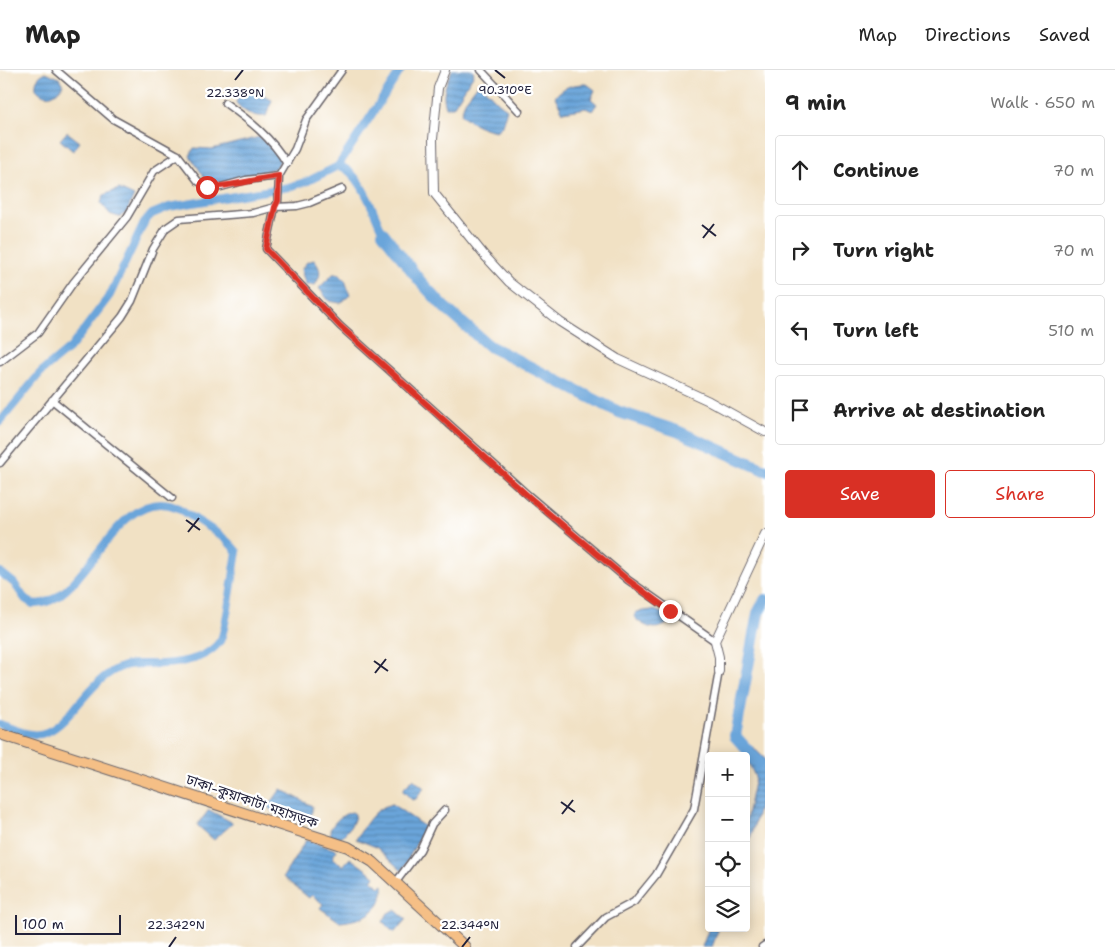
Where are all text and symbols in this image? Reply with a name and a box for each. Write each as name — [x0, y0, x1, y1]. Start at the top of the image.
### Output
text: Map — [25, 19, 81, 51]
text: Map — [859, 23, 897, 47]
text: Directions — [925, 23, 1011, 47]
text: Saved — [1039, 23, 1090, 47]
text: 90.310°E — [478, 82, 532, 98]
text: 22.338°N — [206, 85, 264, 101]
text: 9 min — [785, 89, 846, 117]
text: Walk · 650 m — [990, 92, 1095, 113]
icon: ahead — [786, 156, 814, 184]
text: Continue — [833, 158, 919, 183]
text: 70 m — [1053, 160, 1094, 181]
route start — [196, 176, 219, 199]
icon: right — [786, 236, 814, 264]
text: Turn right — [833, 238, 934, 263]
text: 70 m — [1053, 240, 1094, 261]
icon: left — [786, 316, 814, 344]
text: Turn left — [833, 318, 919, 343]
text: 510 m — [1048, 320, 1094, 341]
icon: arrive — [786, 396, 814, 424]
text: Arrive at destination — [833, 398, 1045, 423]
button: Save — [785, 470, 935, 518]
button: Share — [945, 470, 1095, 518]
route end — [659, 600, 682, 623]
map controls — [705, 752, 750, 932]
button: + — [705, 752, 750, 797]
street label: ঢাকা-কুয়াকাটা মহাসড়ক — [183, 770, 321, 832]
button: − — [705, 797, 750, 842]
button: locate — [705, 842, 750, 887]
button: layers — [705, 887, 750, 932]
scale bar — [15, 912, 121, 935]
text: 100 m — [22, 915, 64, 933]
text: 22.342°N — [147, 917, 205, 933]
text: 22.344°N — [441, 917, 499, 933]

